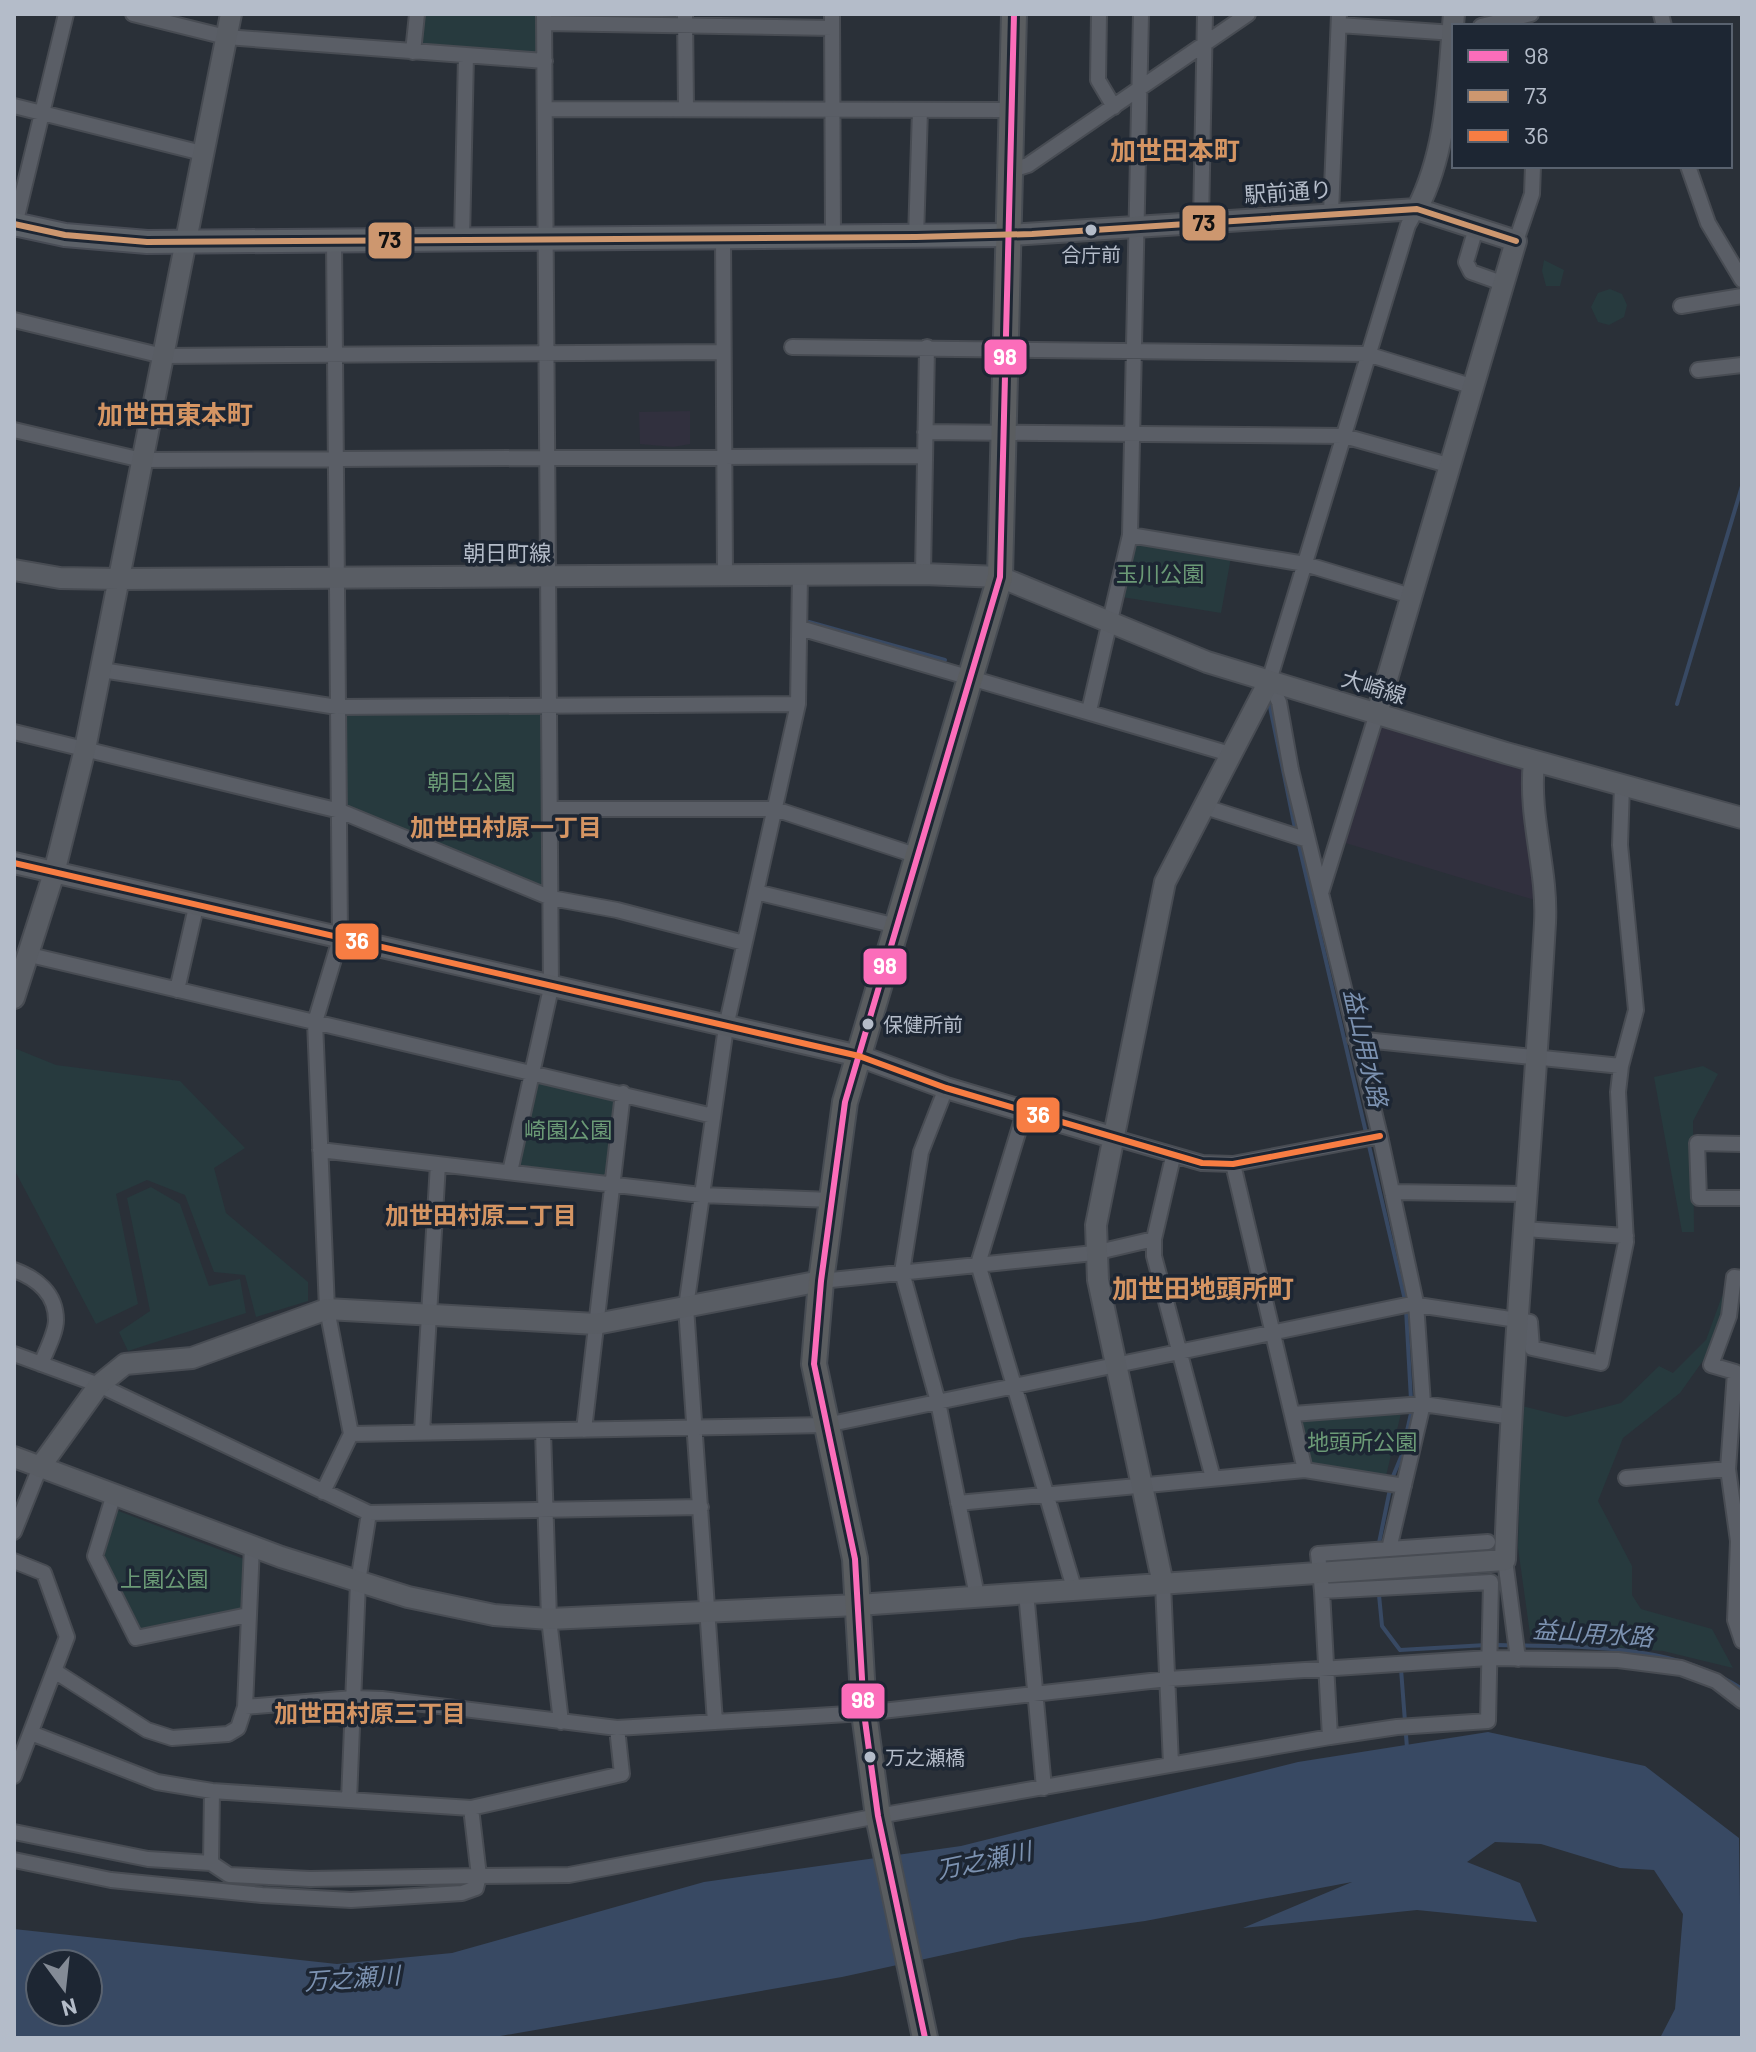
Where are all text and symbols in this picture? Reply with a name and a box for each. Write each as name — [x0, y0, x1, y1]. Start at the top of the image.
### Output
legend — [1452, 24, 1732, 168]
text: 98 — [1524, 40, 1549, 69]
text: 73 — [1524, 80, 1548, 109]
text: 36 — [1524, 120, 1549, 149]
district label: 加世田本町 — [1110, 134, 1240, 165]
street label: 駅前通り — [1243, 175, 1333, 207]
line badge: 73 — [1181, 204, 1227, 242]
text: 73 — [1193, 209, 1215, 235]
line badge: 73 — [367, 221, 413, 260]
marker: 合庁前 — [1083, 222, 1099, 238]
text: 73 — [379, 226, 401, 252]
place label: 合庁前 — [1061, 242, 1121, 266]
line badge: 98 — [983, 338, 1028, 376]
text: 98 — [993, 343, 1017, 369]
district label: 加世田東本町 — [97, 398, 253, 429]
street label: 朝日町線 — [463, 539, 551, 565]
park label: 玉川公園 — [1116, 560, 1204, 586]
street label: 大崎線 — [1339, 664, 1410, 708]
park label: 朝日公園 — [427, 768, 515, 794]
district label: 加世田村原一丁目 — [410, 812, 602, 841]
line badge: 36 — [334, 922, 380, 961]
text: 36 — [345, 927, 369, 953]
line badge: 98 — [862, 947, 908, 986]
text: 98 — [873, 952, 897, 978]
water label: 益山用水路 — [1339, 986, 1395, 1111]
place label: 保健所前 — [883, 1012, 963, 1036]
marker: 保健所前 — [860, 1016, 876, 1032]
line badge: 36 — [1015, 1096, 1061, 1134]
text: 36 — [1026, 1101, 1050, 1127]
park label: 崎園公園 — [524, 1116, 612, 1142]
district label: 加世田村原二丁目 — [385, 1200, 577, 1229]
district label: 加世田地頭所町 — [1112, 1272, 1294, 1303]
park label: 地頭所公園 — [1307, 1428, 1417, 1454]
park label: 上園公園 — [120, 1565, 208, 1591]
water label: 益山用水路 — [1532, 1614, 1656, 1651]
line badge: 98 — [840, 1682, 886, 1720]
text: 98 — [851, 1686, 875, 1712]
district label: 加世田村原三丁目 — [274, 1698, 466, 1727]
place label: 万之瀬橋 — [885, 1745, 965, 1769]
marker: 万之瀬橋 — [862, 1749, 878, 1765]
water label: 万之瀬川 — [934, 1835, 1037, 1884]
north arrow — [24, 1948, 104, 2028]
water label: 万之瀬川 — [303, 1959, 404, 1995]
text: N — [59, 1994, 80, 2023]

